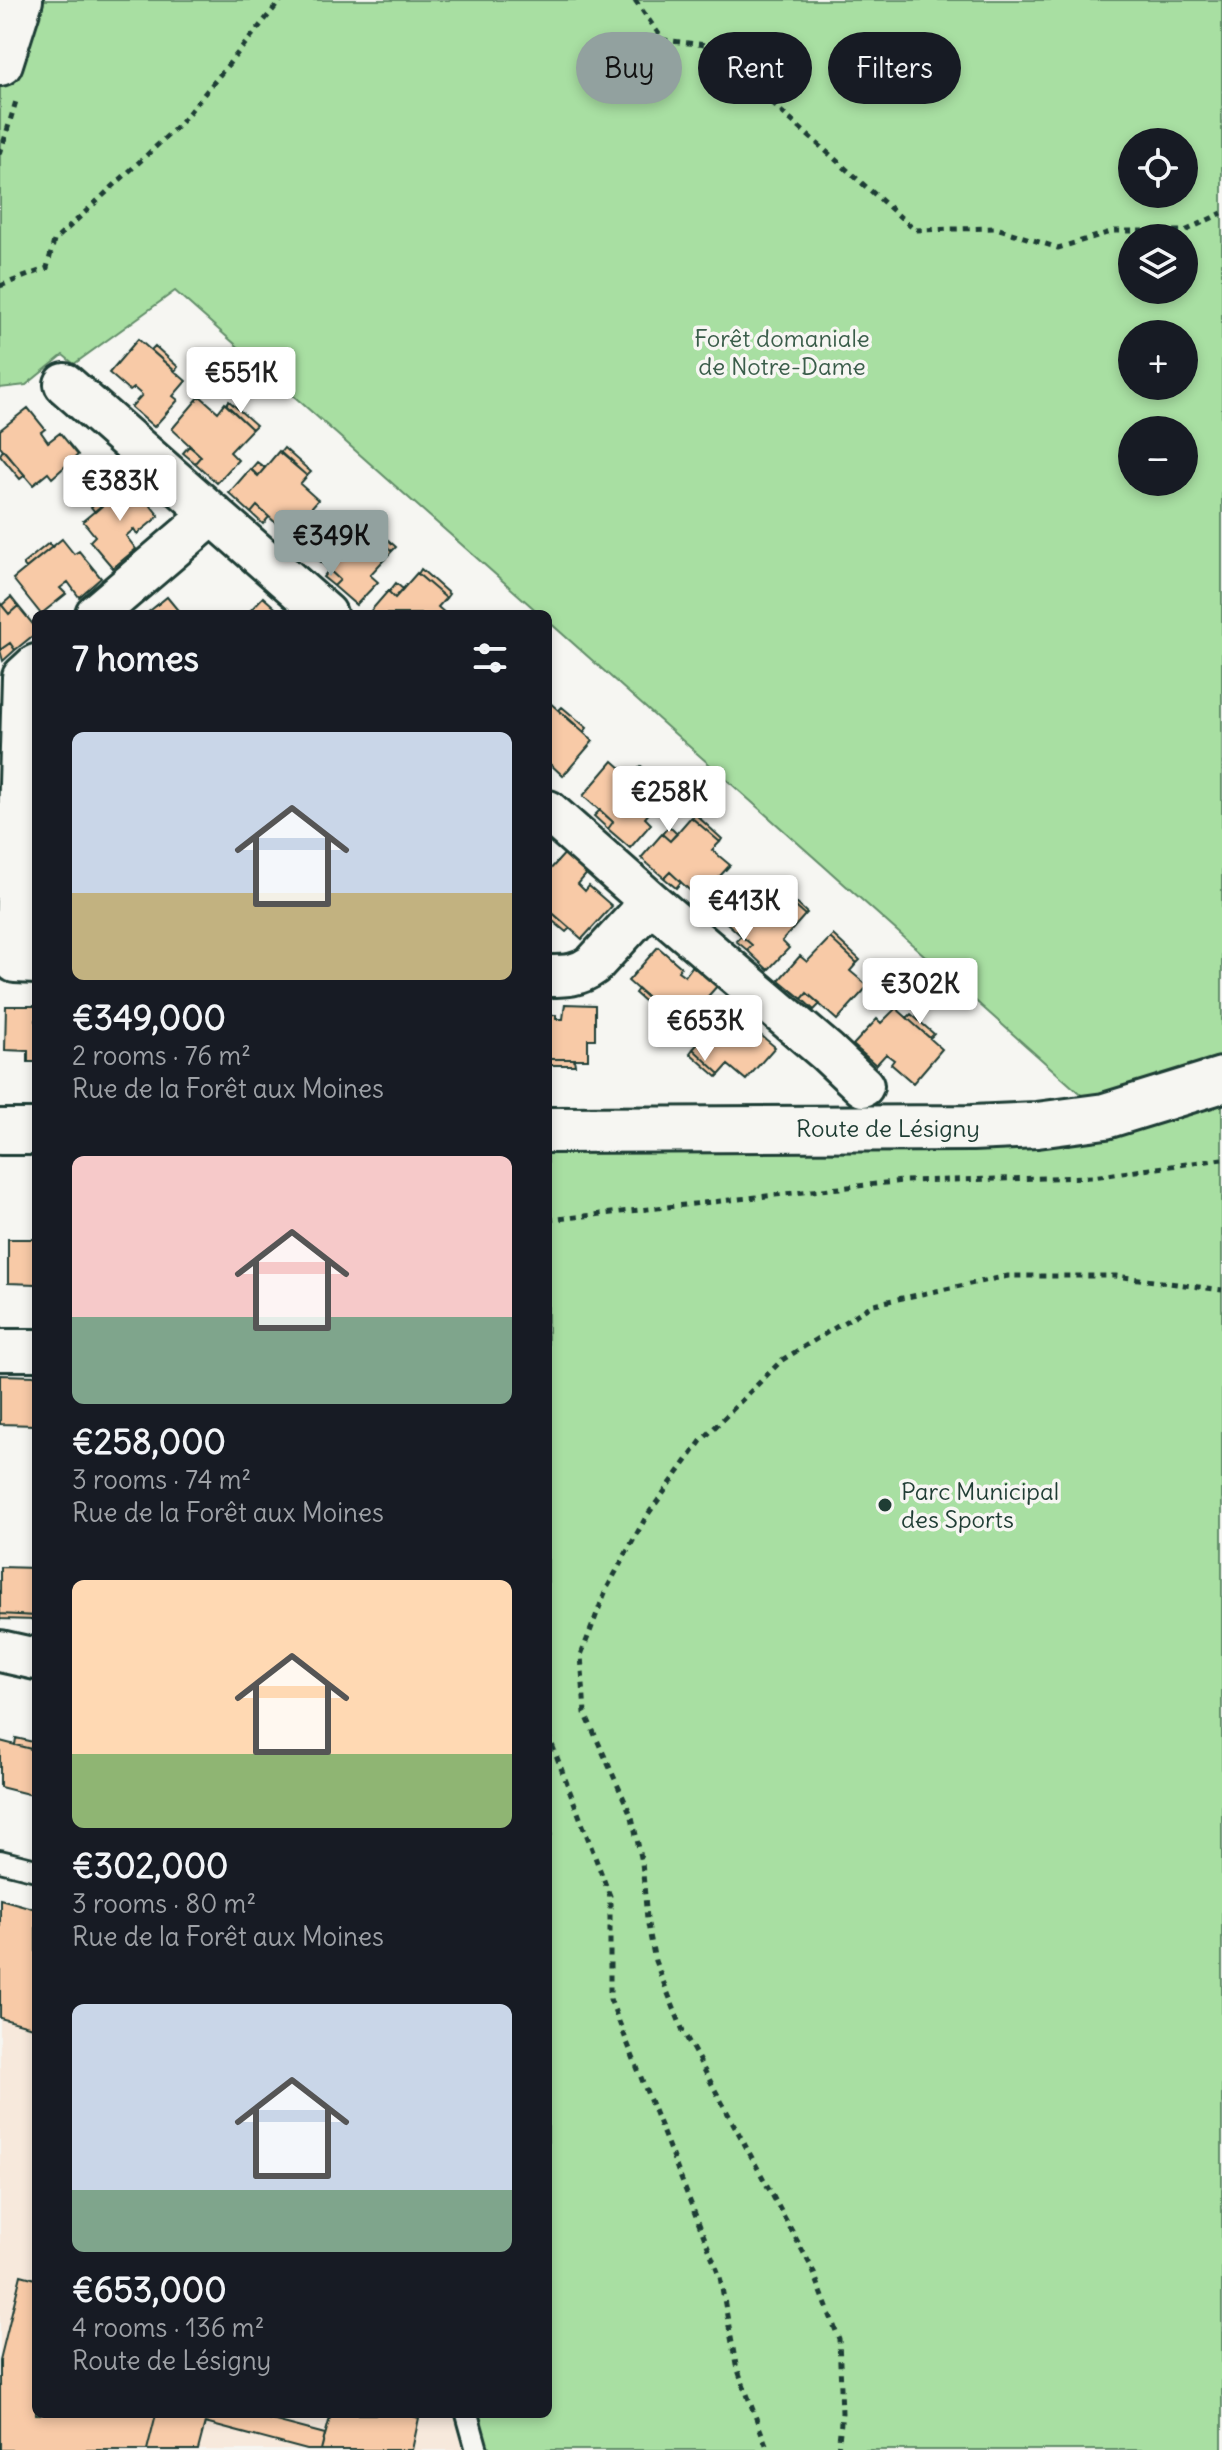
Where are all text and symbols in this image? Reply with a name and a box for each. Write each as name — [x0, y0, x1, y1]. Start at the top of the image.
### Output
chip: Buy — [576, 32, 682, 104]
chip: Rent — [698, 32, 812, 104]
chip: Filters — [828, 32, 961, 104]
map controls — [1118, 128, 1198, 496]
button: locate — [1118, 128, 1198, 208]
button: layers — [1118, 224, 1198, 304]
button: + — [1118, 320, 1198, 400]
park label: Forêt domaniale de Notre-Dame — [694, 323, 870, 381]
pin: €551K — [185, 347, 297, 415]
text: €551K — [204, 356, 278, 389]
button: − — [1118, 416, 1198, 496]
pin: €383K — [64, 455, 176, 523]
text: €383K — [81, 464, 159, 497]
pin: €349K — [275, 510, 387, 578]
text: €349K — [292, 519, 370, 552]
icon: filters — [468, 636, 512, 680]
text: 7 homes — [72, 637, 199, 680]
pin: €258K — [613, 766, 725, 834]
text: €258K — [631, 775, 707, 808]
icon: home — [220, 784, 364, 928]
pin: €413K — [688, 875, 800, 943]
text: €413K — [708, 884, 780, 917]
pin: €302K — [864, 958, 976, 1026]
text: €302K — [881, 967, 959, 1000]
pin: €653K — [649, 995, 761, 1063]
text: €349,000 — [72, 996, 226, 1039]
text: €653K — [666, 1004, 744, 1037]
text: 2 rooms · 76 m² — [72, 1039, 251, 1072]
text: Rue de la Forêt aux Moines — [72, 1072, 384, 1105]
street label: Route de Lésigny — [796, 1113, 980, 1143]
icon: home — [220, 1208, 364, 1352]
text: €258,000 — [72, 1420, 226, 1463]
text: 3 rooms · 74 m² — [72, 1463, 251, 1496]
place label: Parc Municipal des Sports — [901, 1476, 1059, 1534]
text: Rue de la Forêt aux Moines — [72, 1496, 384, 1529]
marker: Parc Municipal des Sports — [876, 1496, 894, 1514]
icon: home — [220, 1632, 364, 1776]
text: €302,000 — [72, 1844, 228, 1887]
text: 3 rooms · 80 m² — [72, 1887, 256, 1920]
text: Rue de la Forêt aux Moines — [72, 1920, 384, 1953]
icon: home — [220, 2056, 364, 2200]
text: €653,000 — [72, 2268, 227, 2311]
text: 4 rooms · 136 m² — [72, 2311, 264, 2344]
text: Route de Lésigny — [72, 2344, 271, 2377]

